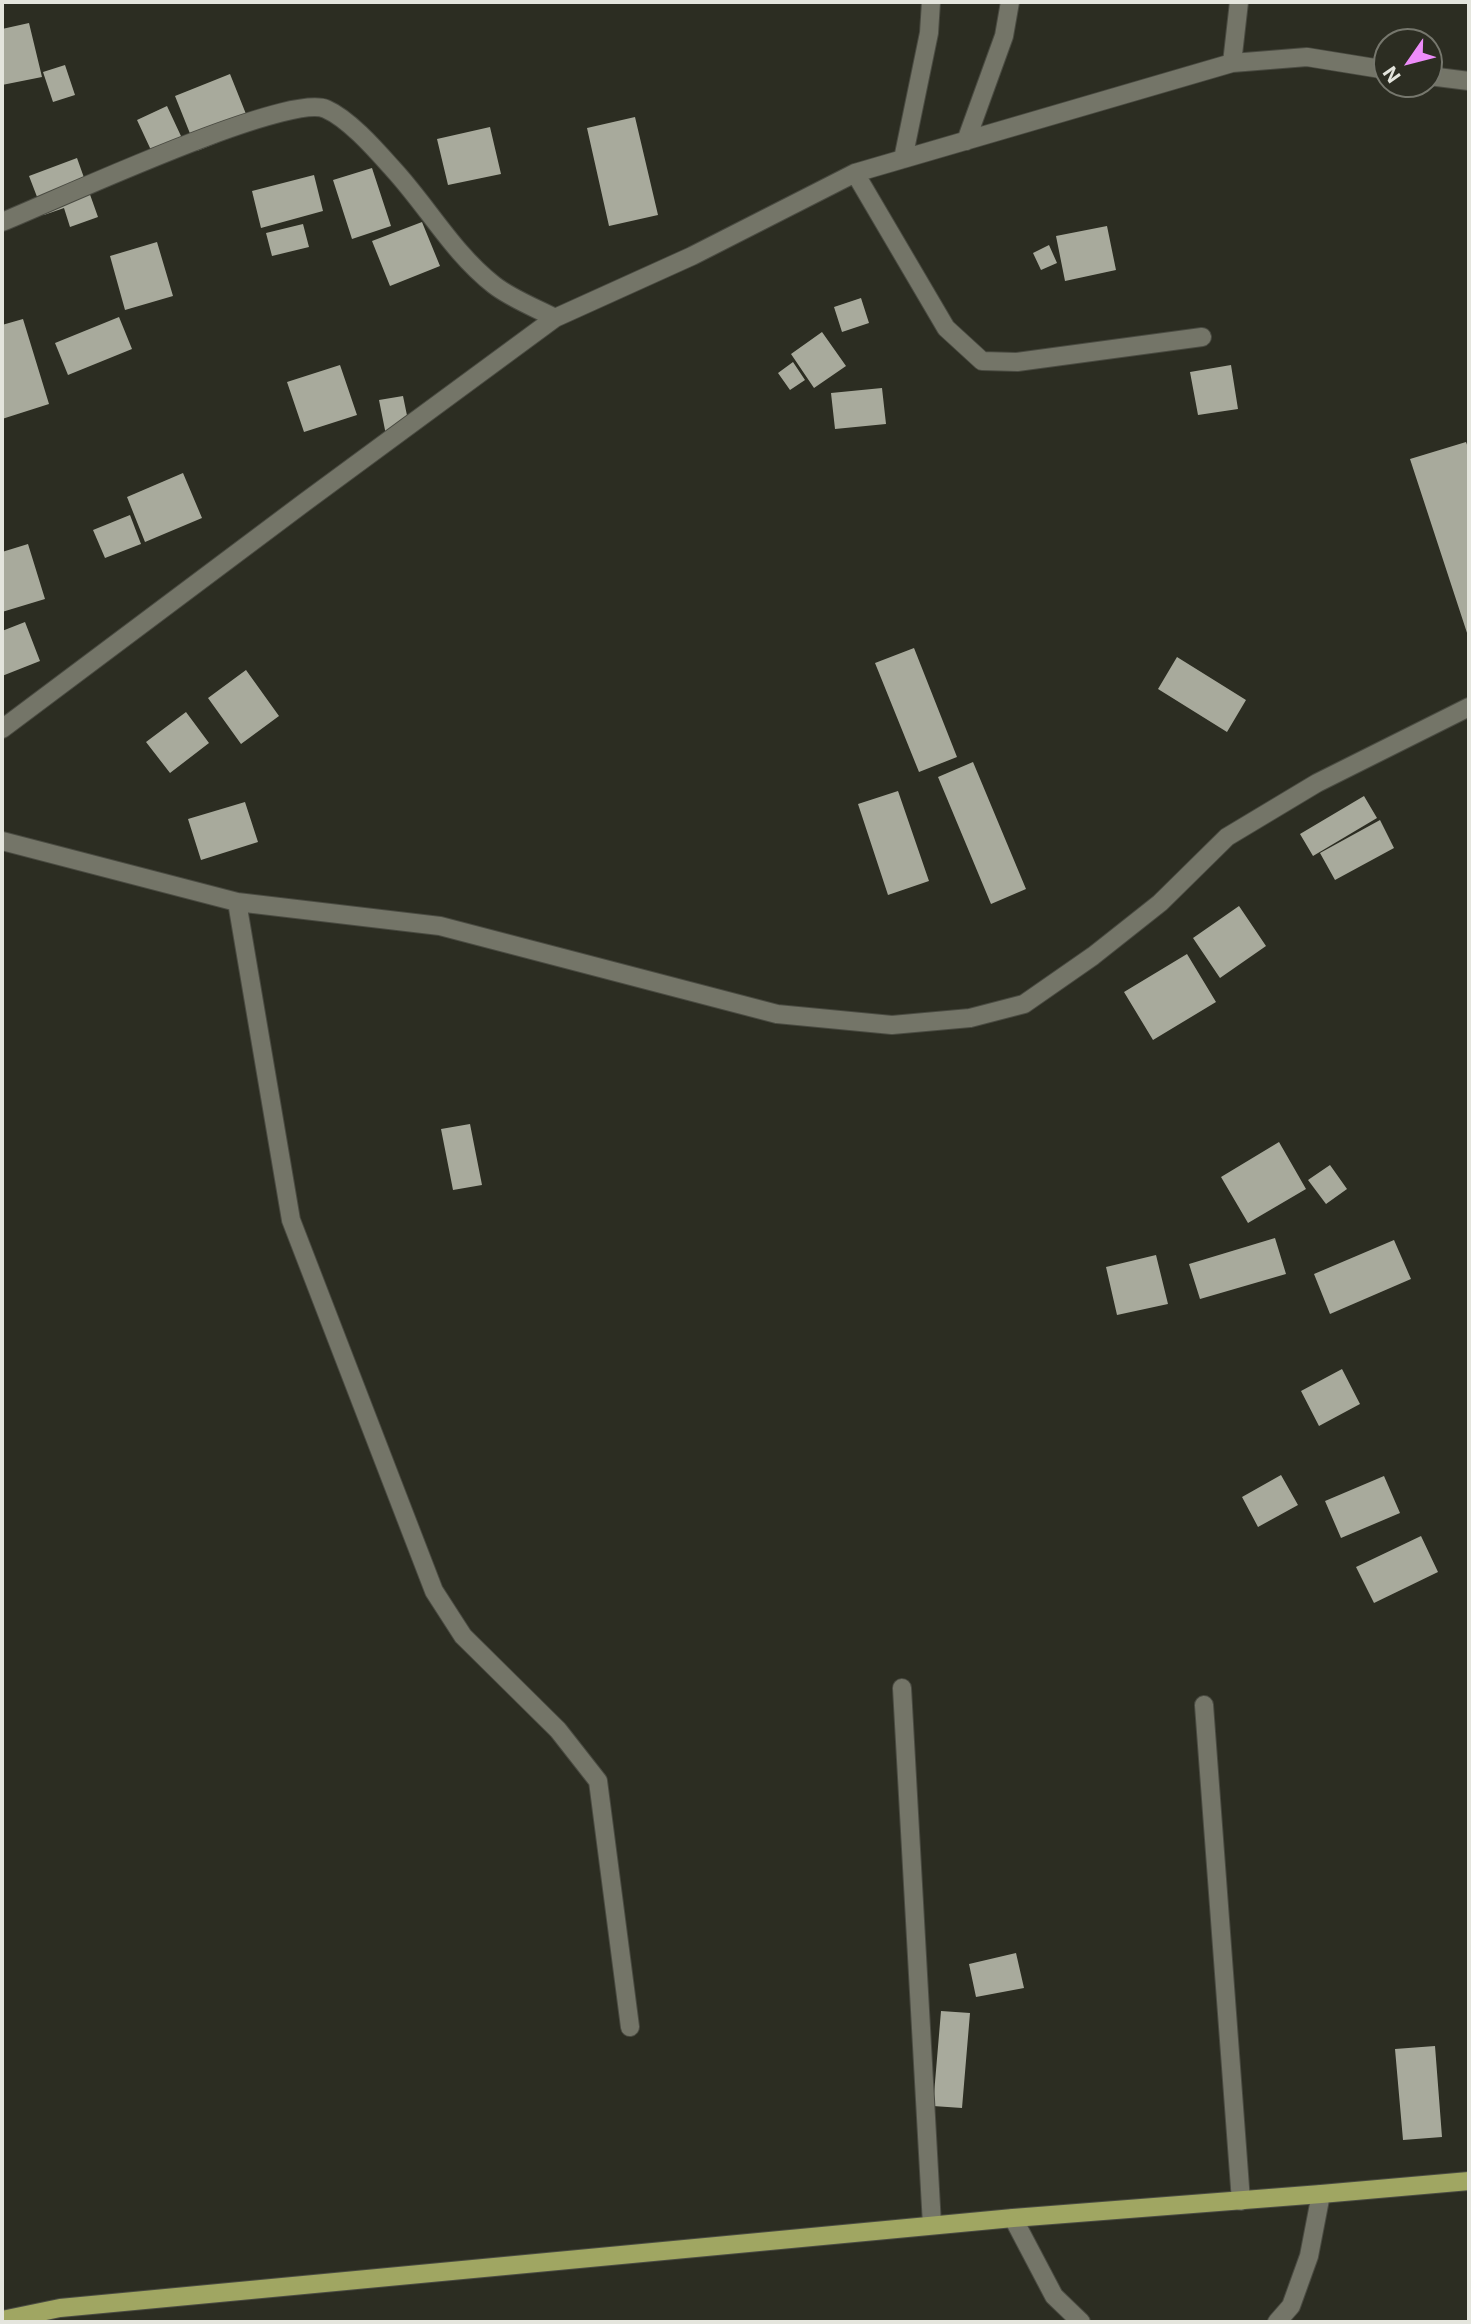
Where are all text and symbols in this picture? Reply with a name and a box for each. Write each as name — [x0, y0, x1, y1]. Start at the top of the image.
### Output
north arrow — [1373, 28, 1443, 98]
text: N — [1378, 62, 1406, 87]

